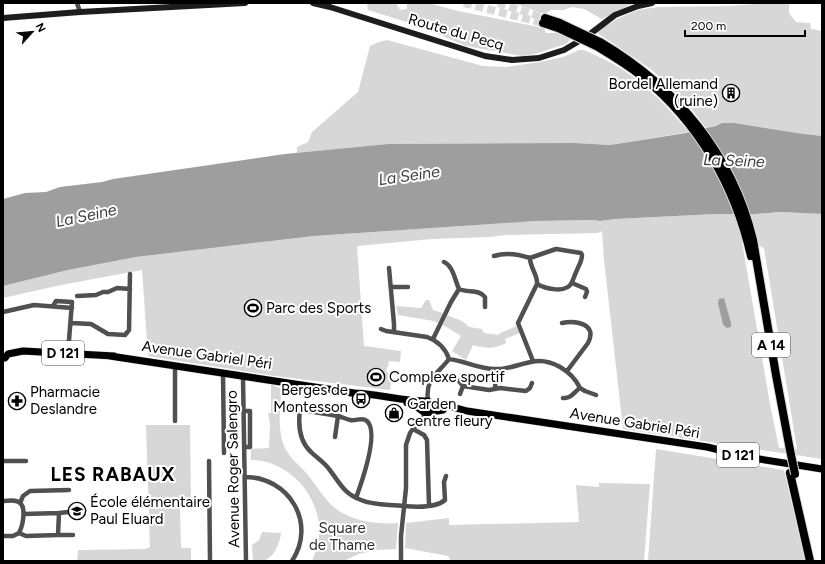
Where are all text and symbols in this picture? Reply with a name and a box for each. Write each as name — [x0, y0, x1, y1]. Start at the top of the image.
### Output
street label: Route du Pecq — [406, 10, 506, 54]
north arrow — [12, 12, 52, 52]
scale bar — [685, 12, 805, 38]
text: 200 m — [691, 19, 726, 33]
text: N — [33, 21, 48, 34]
place label: Bordel Allemand (ruine) — [609, 75, 718, 110]
building icon: Bordel Allemand (ruine) — [721, 83, 741, 103]
water label: La Seine — [703, 150, 765, 171]
water label: La Seine — [377, 162, 441, 189]
water label: La Seine — [54, 200, 118, 231]
sports icon: Parc des Sports — [243, 298, 263, 318]
place label: Parc des Sports — [266, 299, 371, 317]
road number: A 14 — [752, 333, 790, 357]
street label: Avenue Gabriel Péri — [141, 337, 273, 373]
road number: D 121 — [42, 341, 84, 365]
sports icon: Complexe sportif — [366, 367, 386, 387]
place label: Complexe sportif — [389, 368, 505, 386]
place label: Berges de Montesson — [273, 381, 348, 416]
place label: Pharmacie Deslandre — [30, 383, 100, 418]
bus stop icon: Berges de Montesson — [351, 389, 371, 409]
street label: Avenue Roger Salengro — [223, 390, 243, 548]
pharmacy icon: Pharmacie Deslandre — [7, 391, 27, 411]
place label: Garden centre fleury — [407, 395, 493, 430]
shop icon: Garden centre fleury — [384, 403, 404, 423]
street label: Avenue Gabriel Péri — [569, 404, 701, 442]
road number: D 121 — [717, 443, 759, 467]
district label: LES RABAUX — [51, 463, 175, 486]
place label: École élémentaire Paul Eluard — [90, 493, 210, 528]
school or university icon: École élémentaire Paul Eluard — [67, 501, 87, 521]
park label: Square de Thame — [309, 519, 375, 554]

